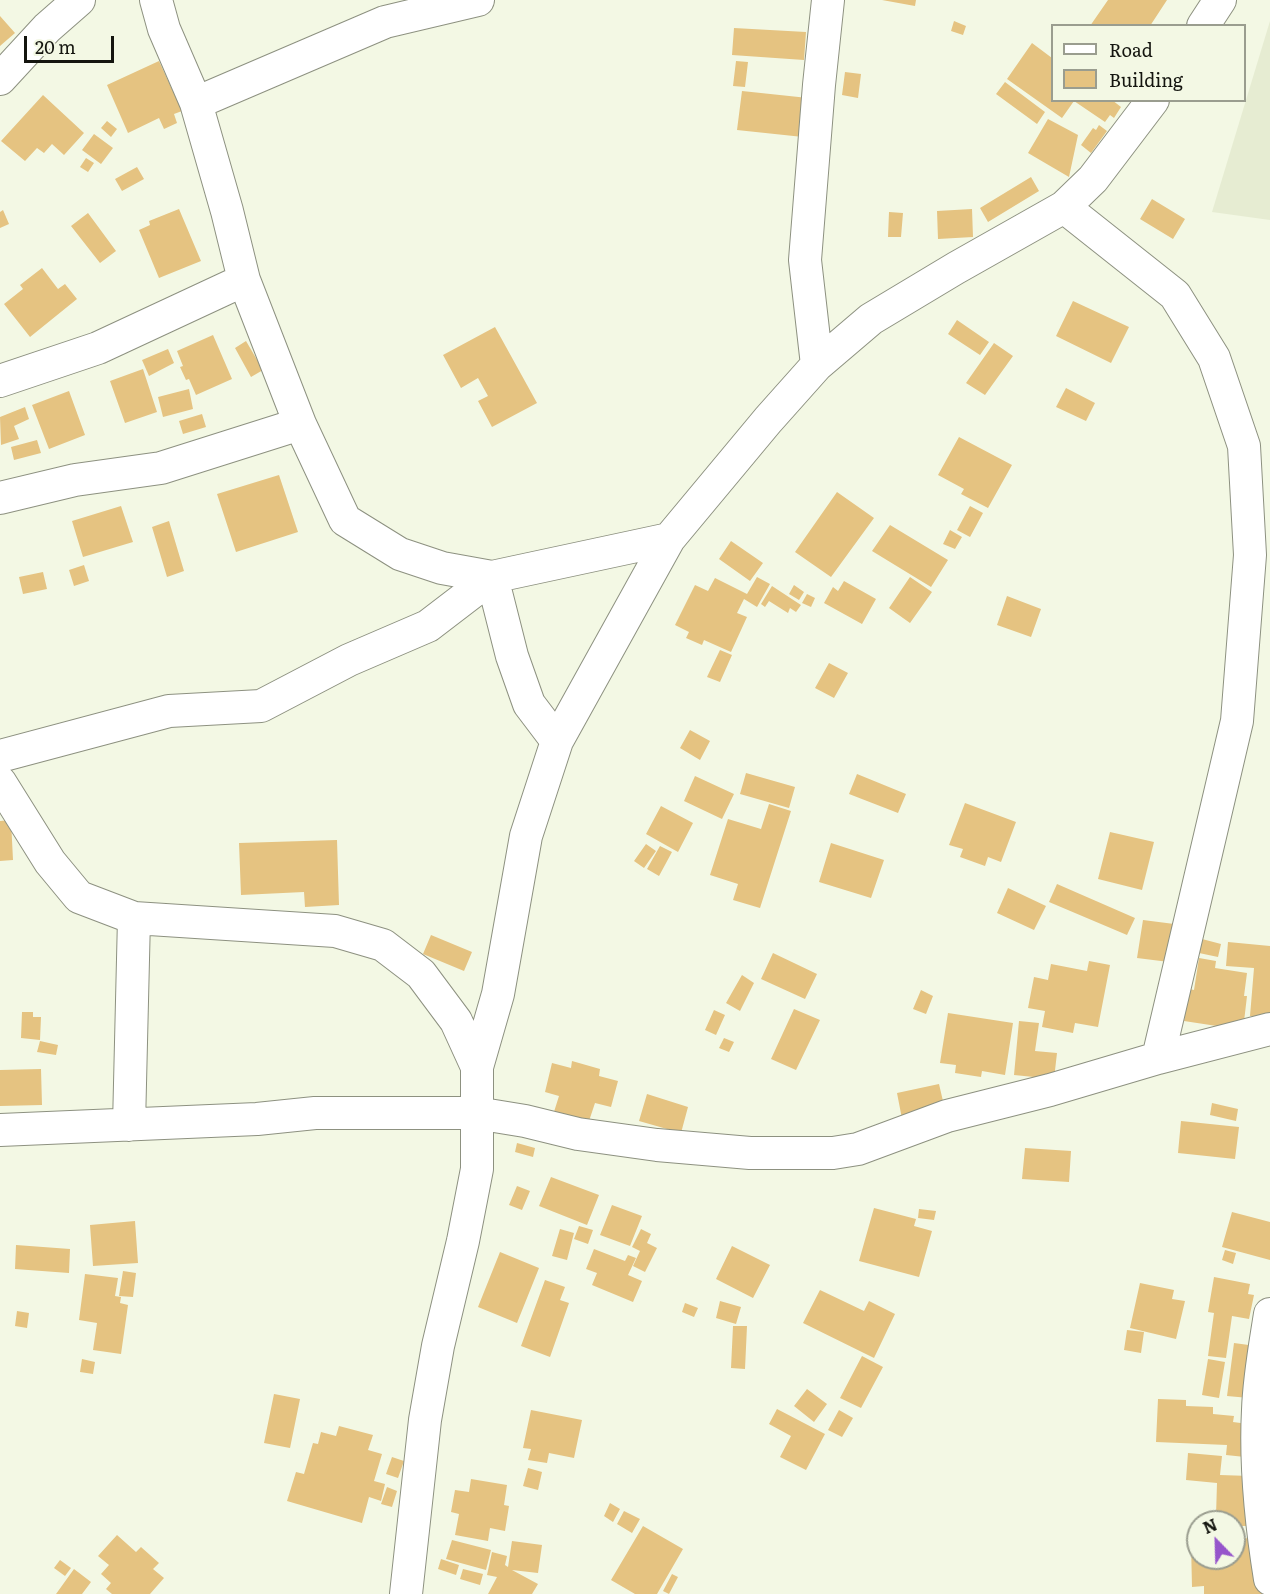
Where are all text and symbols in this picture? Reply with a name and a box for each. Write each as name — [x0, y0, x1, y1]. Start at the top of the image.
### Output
scale bar — [27, 24, 117, 62]
legend — [1051, 24, 1246, 102]
text: 20 m — [35, 33, 76, 60]
text: Road — [1109, 36, 1153, 63]
text: Building — [1109, 66, 1183, 93]
north arrow — [1186, 1510, 1246, 1570]
text: N — [1199, 1512, 1221, 1539]

